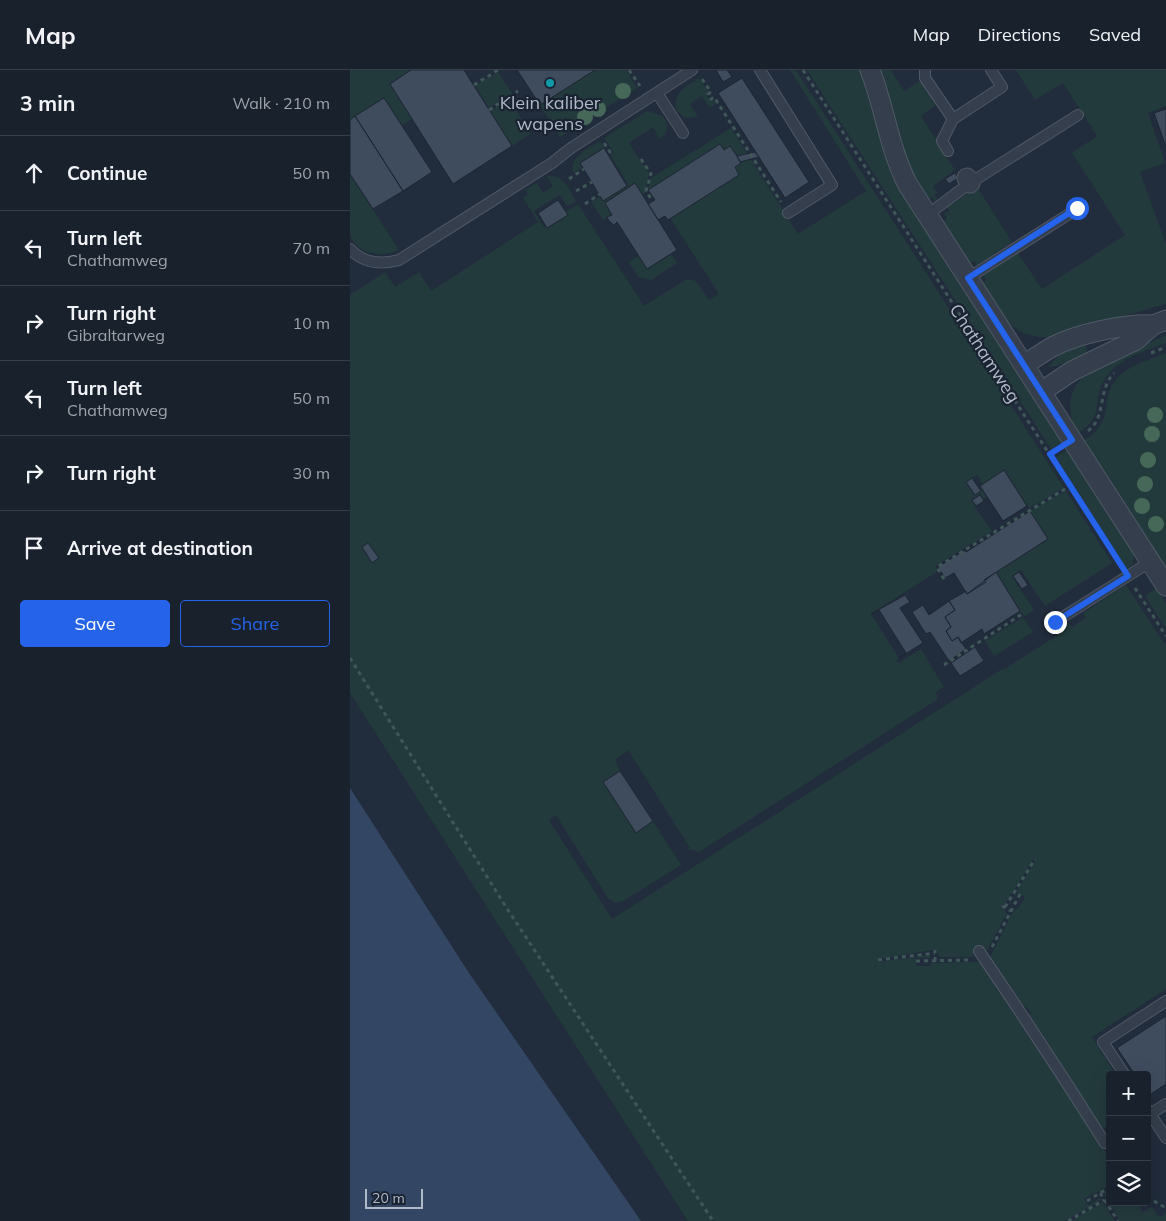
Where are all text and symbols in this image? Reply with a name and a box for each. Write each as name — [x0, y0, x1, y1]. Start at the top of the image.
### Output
text: Map — [25, 20, 76, 50]
text: Map — [913, 23, 950, 46]
text: Directions — [978, 23, 1061, 46]
text: Saved — [1089, 23, 1141, 46]
marker: Klein kaliber wapens — [544, 77, 556, 89]
text: 3 min — [20, 90, 75, 116]
place label: Klein kaliber wapens — [500, 91, 601, 135]
text: Walk · 210 m — [232, 93, 330, 113]
icon: ahead — [20, 159, 48, 187]
text: Continue — [67, 161, 147, 185]
text: 50 m — [293, 163, 330, 183]
route start — [1066, 197, 1089, 220]
text: Turn left — [67, 226, 142, 250]
icon: left — [20, 234, 48, 262]
text: 70 m — [293, 238, 330, 258]
text: Chathamweg — [67, 250, 168, 270]
street label: Chathamweg — [945, 299, 1025, 407]
text: Turn right — [67, 301, 156, 325]
icon: right — [20, 309, 48, 337]
text: 10 m — [293, 313, 330, 333]
text: Gibraltarweg — [67, 325, 165, 345]
text: Turn left — [67, 376, 142, 400]
icon: left — [20, 384, 48, 412]
text: 50 m — [293, 388, 330, 408]
text: Chathamweg — [67, 400, 168, 420]
icon: right — [20, 459, 48, 487]
text: Turn right — [67, 461, 156, 485]
text: 30 m — [293, 463, 330, 483]
icon: arrive — [20, 534, 48, 562]
text: Arrive at destination — [67, 536, 253, 560]
button: Save — [20, 600, 170, 647]
button: Share — [180, 600, 330, 647]
route end — [1044, 611, 1067, 634]
map controls — [1106, 1071, 1151, 1206]
button: + — [1106, 1071, 1151, 1116]
button: − — [1106, 1116, 1151, 1161]
button: layers — [1106, 1161, 1151, 1206]
scale bar — [365, 1186, 422, 1209]
text: 20 m — [372, 1189, 405, 1207]

